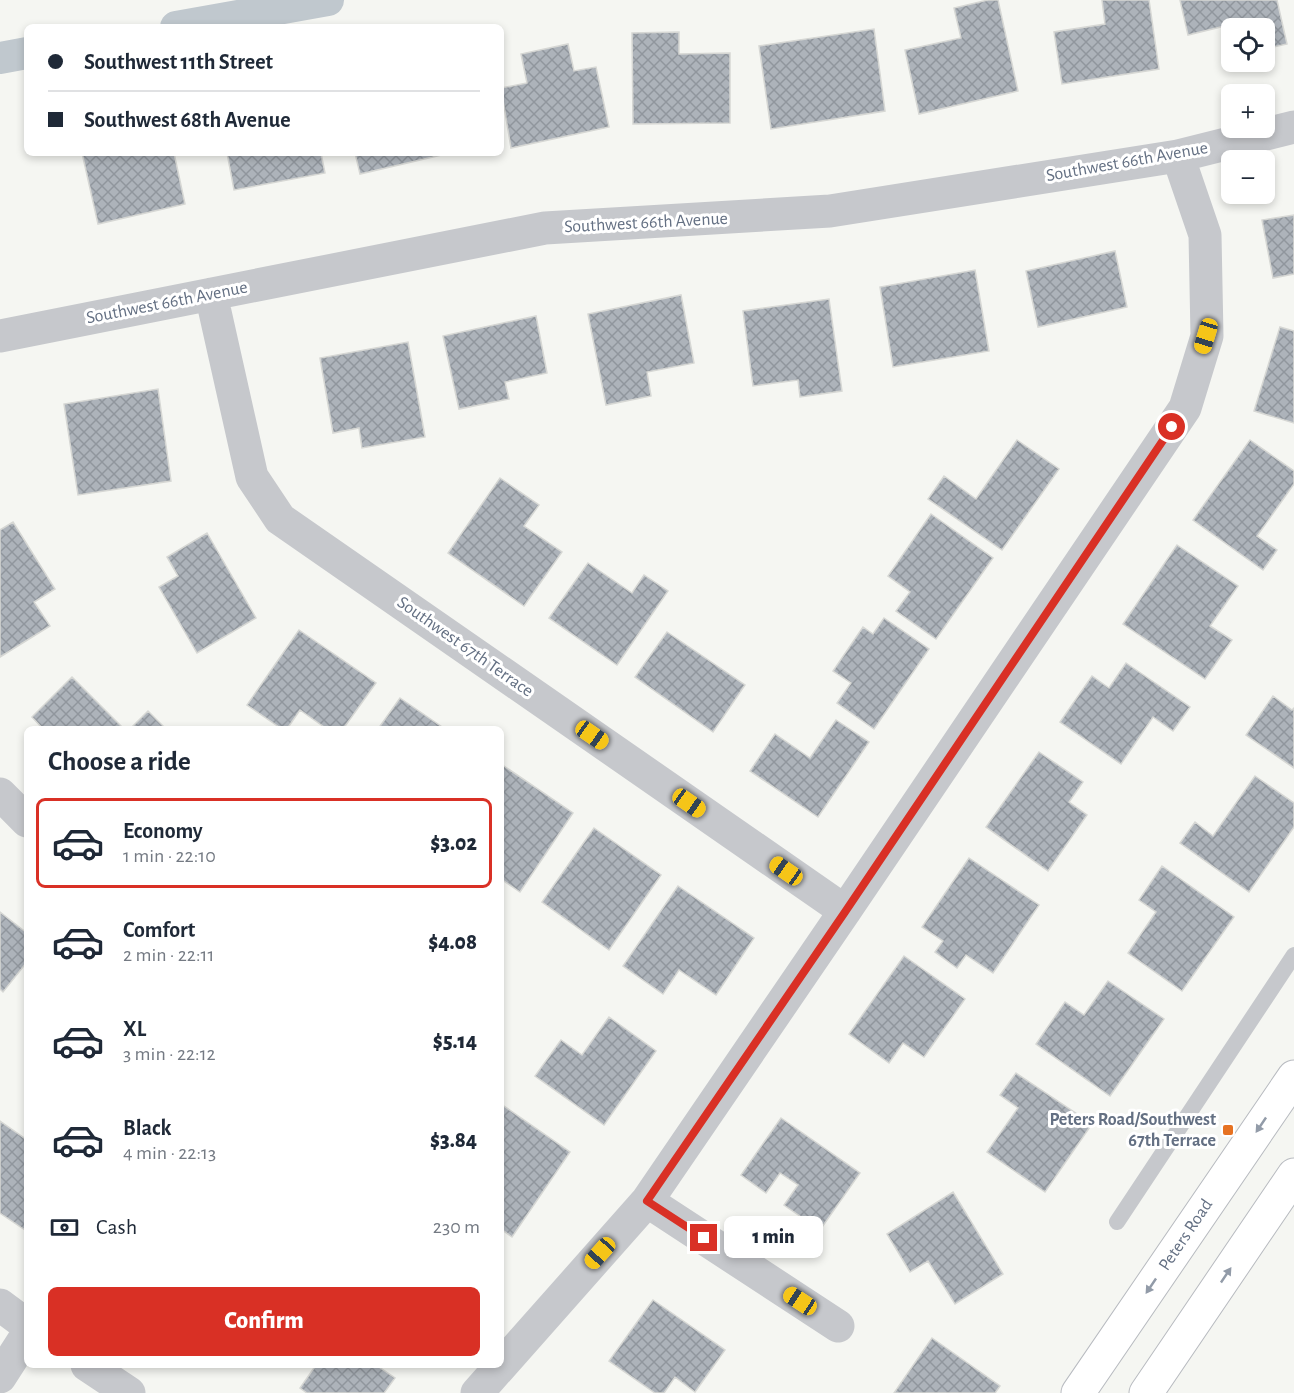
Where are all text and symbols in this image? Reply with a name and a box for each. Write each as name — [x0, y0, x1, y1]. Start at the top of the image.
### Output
map controls — [1221, 18, 1275, 204]
button: locate — [1221, 18, 1275, 72]
text: Southwest 11th Street — [84, 51, 273, 73]
button: + — [1221, 84, 1275, 138]
text: Southwest 68th Avenue — [84, 109, 291, 131]
street label: Southwest 66th Avenue — [1045, 139, 1209, 185]
button: − — [1221, 150, 1275, 204]
street label: Southwest 66th Avenue — [564, 210, 728, 236]
street label: Southwest 66th Avenue — [85, 279, 249, 327]
car — [1192, 316, 1220, 356]
route start — [1158, 413, 1185, 440]
street label: Southwest 67th Terrace — [394, 593, 536, 701]
car — [572, 717, 612, 753]
text: Choose a ride — [48, 748, 191, 775]
car — [669, 785, 709, 821]
icon: car — [51, 816, 105, 870]
text: Economy — [123, 820, 203, 842]
text: $3.02 — [430, 832, 477, 854]
text: 1 min · 22:10 — [123, 846, 216, 866]
car — [766, 853, 806, 889]
icon: car — [51, 915, 105, 969]
text: Comfort — [123, 919, 195, 941]
text: $4.08 — [428, 931, 477, 953]
text: 2 min · 22:11 — [123, 945, 214, 965]
icon: car — [51, 1014, 105, 1068]
text: XL — [123, 1018, 146, 1040]
text: $5.14 — [433, 1030, 477, 1052]
text: 3 min · 22:12 — [123, 1044, 216, 1064]
place label: Peters Road/Southwest 67th Terrace — [1049, 1111, 1216, 1150]
icon: car — [51, 1113, 105, 1167]
text: Black — [123, 1117, 171, 1139]
one-way arrow — [1255, 1117, 1267, 1133]
marker: Peters Road/Southwest 67th Terrace — [1221, 1123, 1235, 1137]
text: $3.84 — [430, 1129, 477, 1151]
text: 4 min · 22:13 — [123, 1143, 216, 1163]
street label: Peters Road — [1156, 1196, 1216, 1274]
icon: cash — [48, 1211, 81, 1244]
text: Cash — [96, 1216, 137, 1238]
text: 230 m — [433, 1217, 480, 1237]
callout: 1 min — [725, 1217, 824, 1259]
route end — [690, 1224, 717, 1251]
text: 1 min — [752, 1227, 795, 1247]
car — [581, 1234, 619, 1272]
one-way arrow — [1220, 1267, 1231, 1283]
one-way arrow — [1145, 1278, 1157, 1294]
car — [780, 1284, 820, 1318]
button: Confirm — [48, 1287, 480, 1356]

